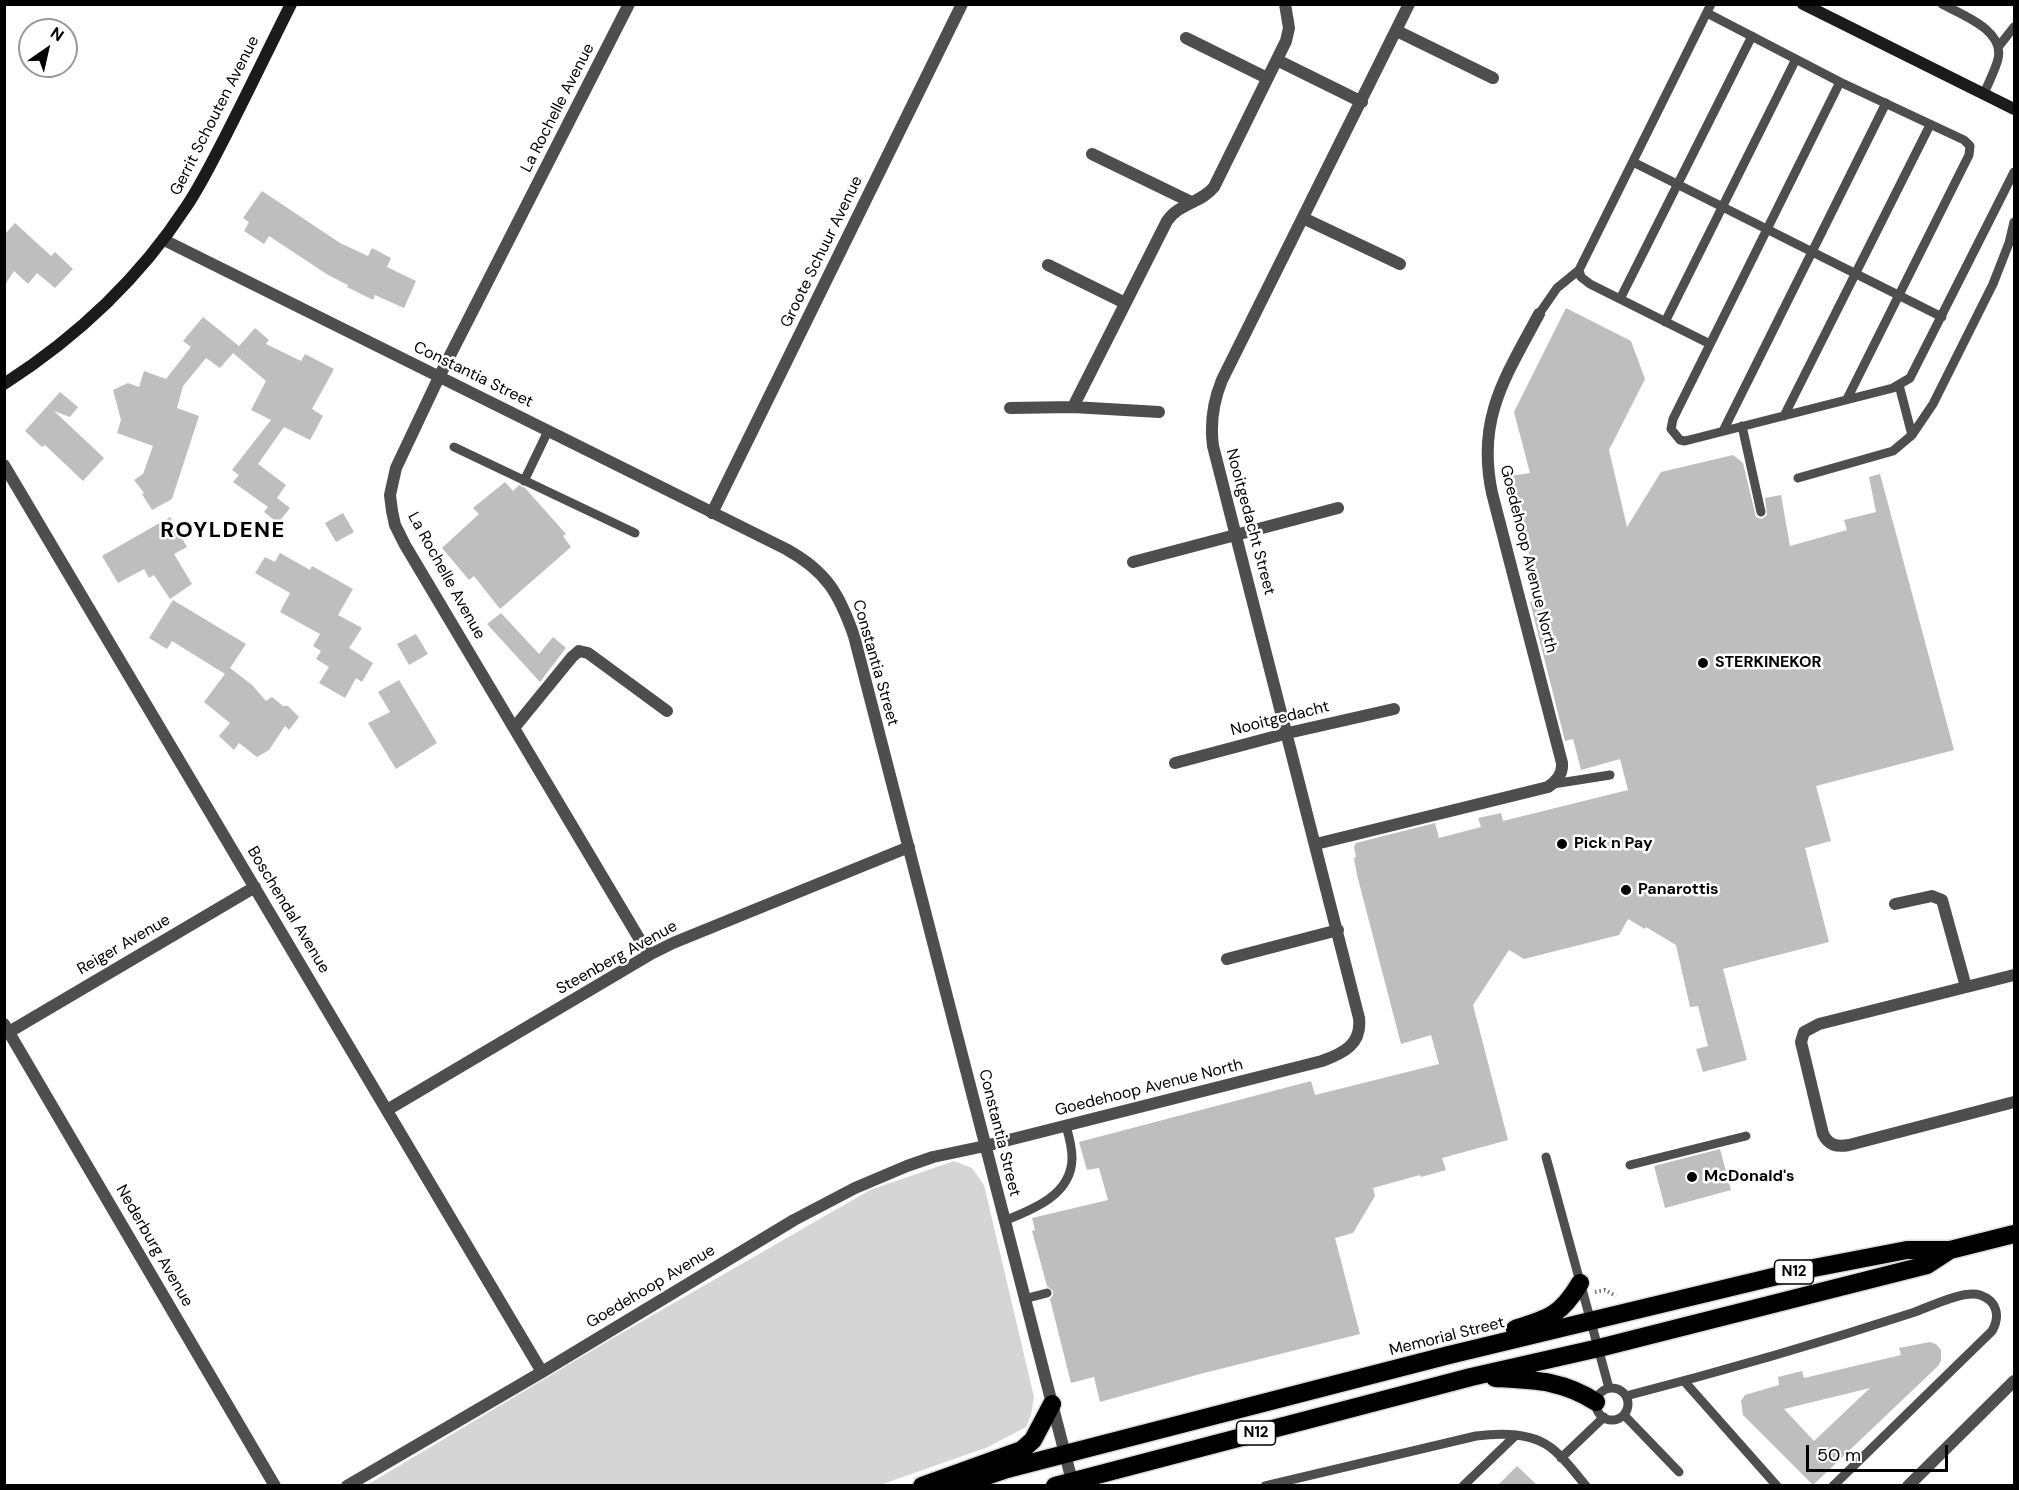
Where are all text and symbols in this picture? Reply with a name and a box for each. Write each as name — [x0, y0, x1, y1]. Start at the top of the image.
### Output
north arrow — [18, 18, 78, 78]
text: N — [47, 22, 68, 46]
street label: Gerrit Schouten Avenue — [166, 33, 264, 199]
street label: La Rochelle Avenue — [517, 40, 599, 176]
street label: Groote Schuur Avenue — [777, 173, 867, 331]
street label: Constantia Street — [410, 338, 536, 412]
street label: Nooitgedacht Street — [1221, 447, 1279, 597]
street label: Goedehoop Avenue North — [1495, 463, 1561, 655]
street label: La Rochelle Avenue — [403, 509, 489, 643]
district label: ROYLDENE — [160, 518, 286, 544]
street label: Constantia Street — [848, 598, 902, 728]
place label: STERKINEKOR — [1715, 653, 1822, 673]
marker: STERKINEKOR — [1696, 656, 1710, 670]
street label: Nooitgedacht — [1229, 697, 1331, 741]
place label: Pick n Pay — [1574, 834, 1653, 854]
marker: Pick n Pay — [1555, 837, 1569, 851]
street label: Boschendal Avenue — [243, 843, 333, 977]
place label: Panarottis — [1638, 880, 1719, 900]
marker: Panarottis — [1619, 883, 1633, 897]
street label: Reiger Avenue — [74, 911, 174, 979]
street label: Steenberg Avenue — [553, 917, 681, 999]
street label: Goedehoop Avenue North — [1053, 1055, 1245, 1121]
street label: Constantia Street — [974, 1067, 1024, 1199]
place label: McDonald's — [1704, 1167, 1795, 1187]
marker: McDonald's — [1685, 1170, 1699, 1184]
street label: Nederburg Avenue — [111, 1182, 197, 1310]
street label: Goedehoop Avenue — [583, 1241, 719, 1333]
road number: N12 — [1774, 1260, 1814, 1284]
street label: Memorial Street — [1387, 1313, 1507, 1361]
road number: N12 — [1236, 1421, 1276, 1445]
scale bar — [1809, 1433, 1952, 1471]
text: 50 m — [1817, 1443, 1861, 1467]

